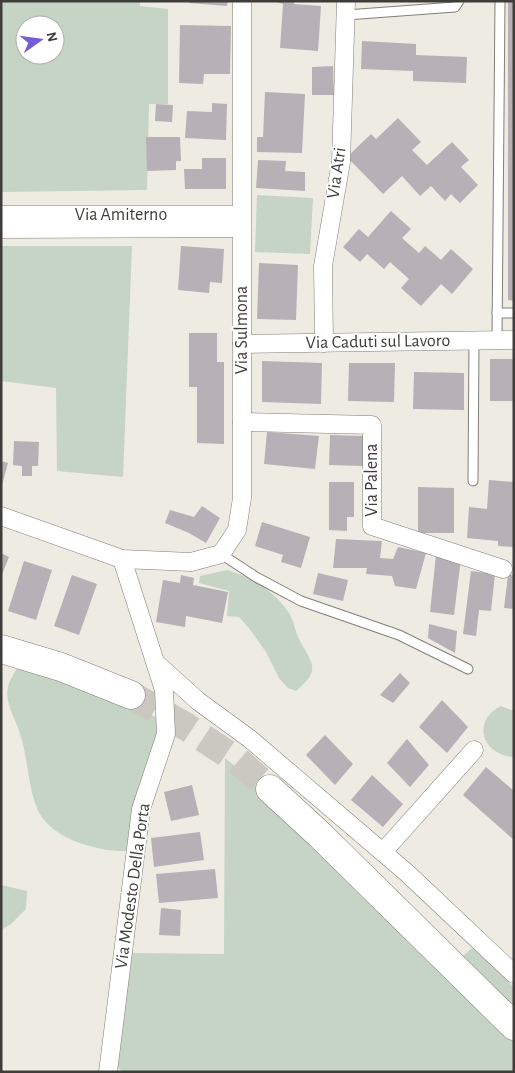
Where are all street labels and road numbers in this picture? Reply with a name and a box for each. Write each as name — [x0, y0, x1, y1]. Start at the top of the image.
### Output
street label: Via Atri — [324, 146, 350, 200]
street label: Via Amiterno — [75, 206, 167, 224]
street label: Via Sulmona — [233, 286, 251, 374]
street label: Via Caduti sul Lavoro — [306, 332, 451, 352]
street label: Via Palena — [363, 443, 381, 517]
street label: Via Modesto Della Porta — [112, 802, 154, 970]

